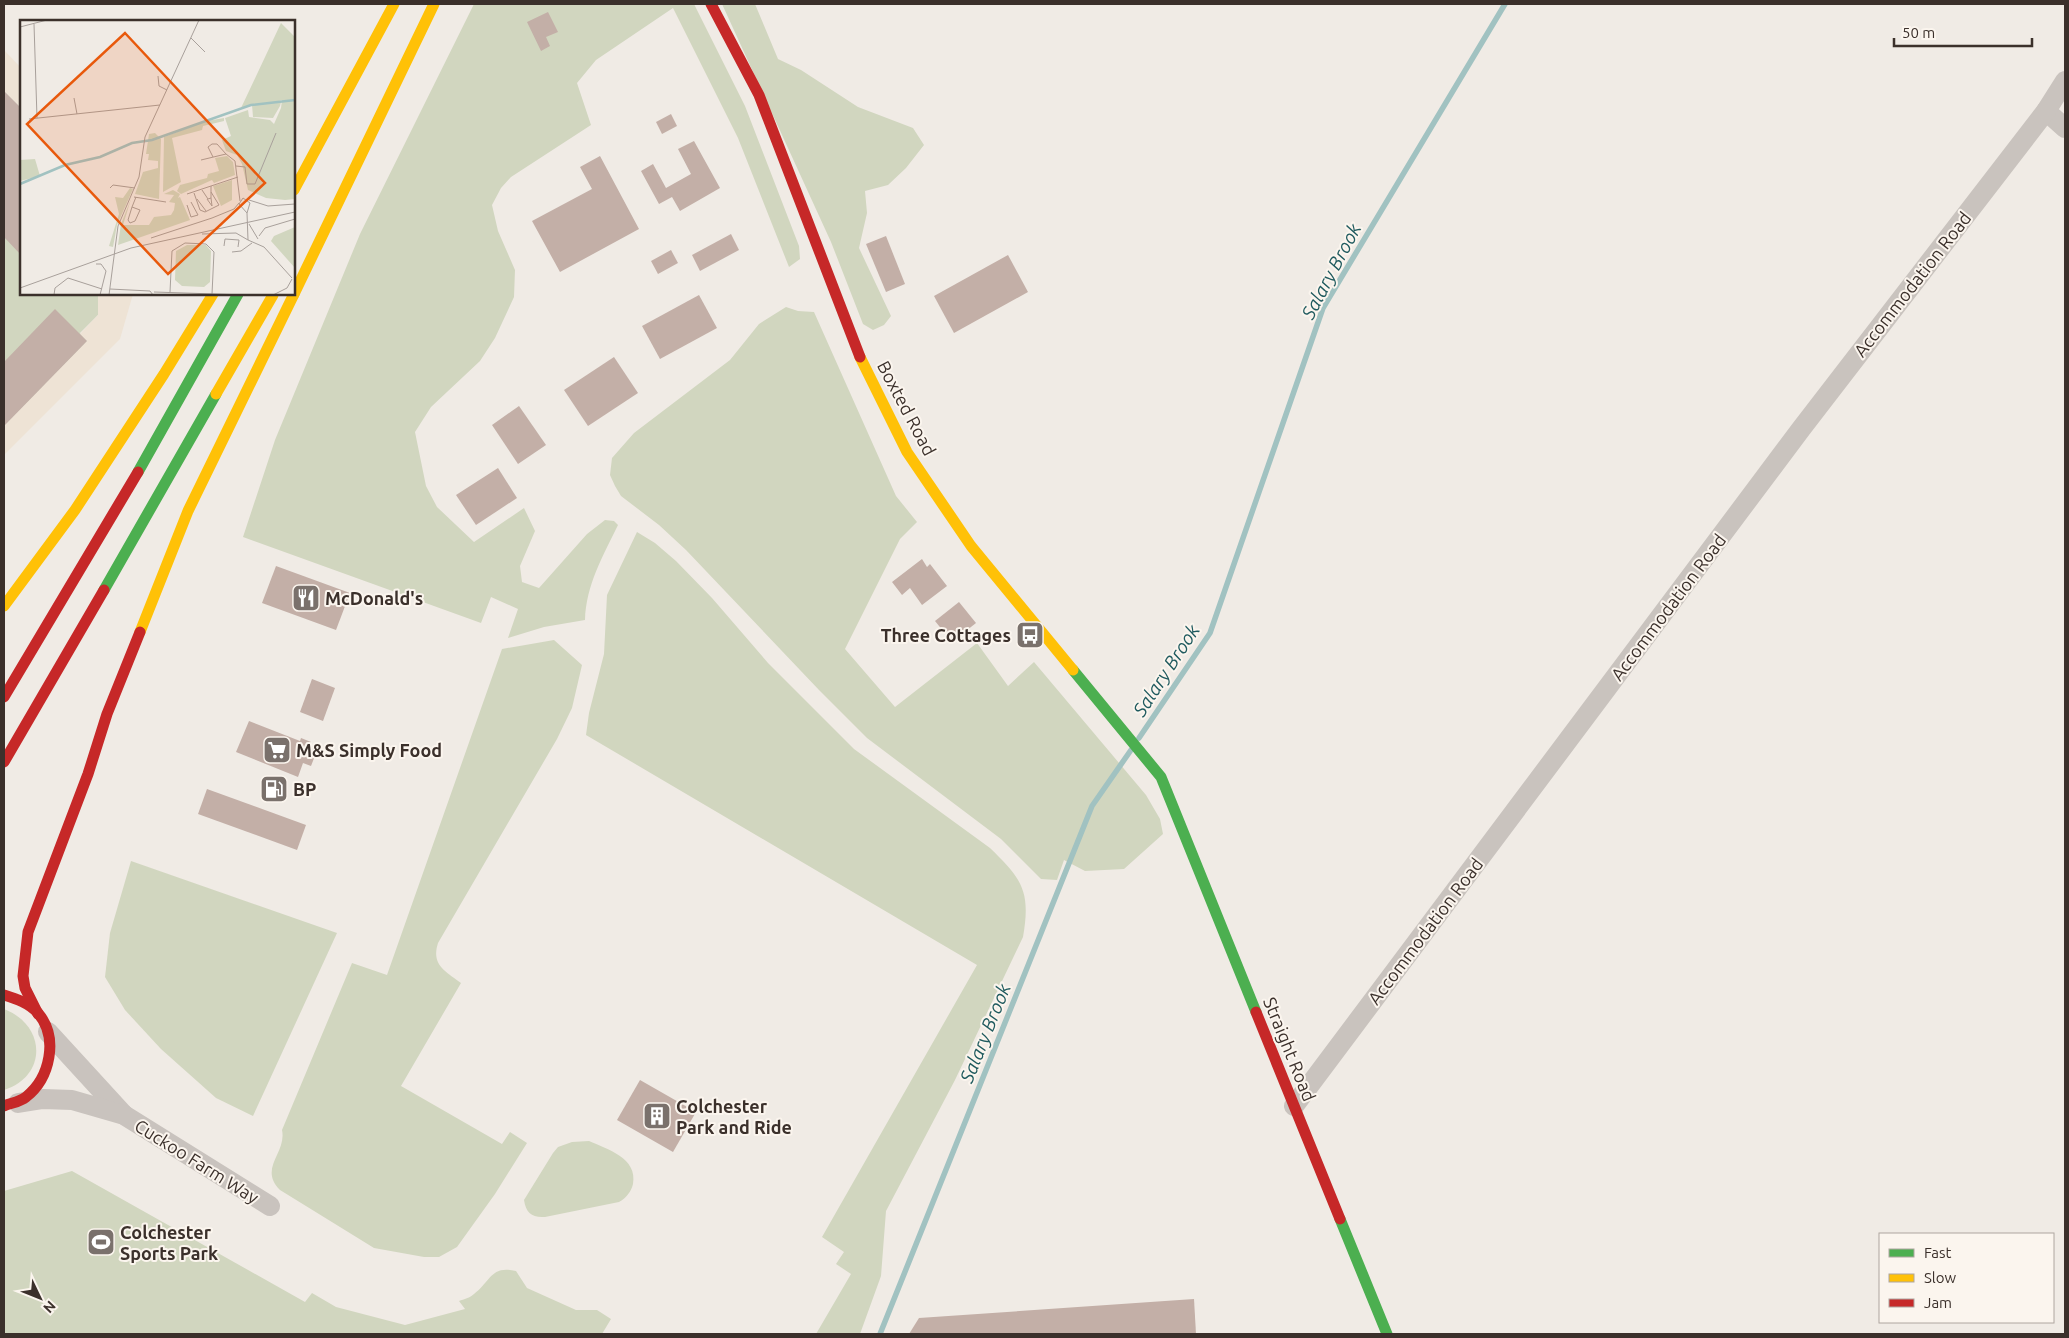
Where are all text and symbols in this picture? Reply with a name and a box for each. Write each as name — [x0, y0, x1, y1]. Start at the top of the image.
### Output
scale bar — [1894, 15, 2032, 47]
inset map — [20, 20, 295, 295]
text: 50 m — [1902, 24, 1935, 41]
street label: Accommodation Road — [1849, 208, 1975, 360]
water label: Salary Brook — [1296, 219, 1366, 323]
street label: Boxted Road — [874, 357, 940, 459]
street label: Accommodation Road — [1606, 530, 1730, 684]
restaurant icon: McDonald's — [291, 583, 321, 613]
place label: McDonald's — [325, 588, 423, 608]
bus stop icon: Three Cottages — [1015, 620, 1045, 650]
water label: Salary Brook — [1128, 620, 1204, 721]
place label: Three Cottages — [881, 625, 1011, 645]
supermarket icon: M&S Simply Food — [262, 735, 292, 765]
place label: M&S Simply Food — [296, 740, 442, 760]
fuel station icon: BP — [259, 774, 289, 804]
place label: BP — [293, 779, 316, 799]
street label: Accommodation Road — [1363, 854, 1487, 1008]
water label: Salary Brook — [955, 980, 1015, 1087]
street label: Straight Road — [1260, 994, 1320, 1104]
place label: Colchester Park and Ride — [676, 1096, 792, 1137]
building icon: Colchester Park and Ride — [642, 1101, 672, 1131]
street label: Cuckoo Farm Way — [131, 1115, 263, 1207]
place label: Colchester Sports Park — [120, 1222, 218, 1263]
sports icon: Colchester Sports Park — [86, 1227, 116, 1257]
legend — [1879, 1233, 2054, 1323]
text: Fast — [1924, 1244, 1952, 1261]
text: Slow — [1924, 1269, 1957, 1286]
north arrow — [15, 1273, 65, 1323]
text: Jam — [1924, 1294, 1952, 1311]
text: N — [40, 1298, 59, 1316]

